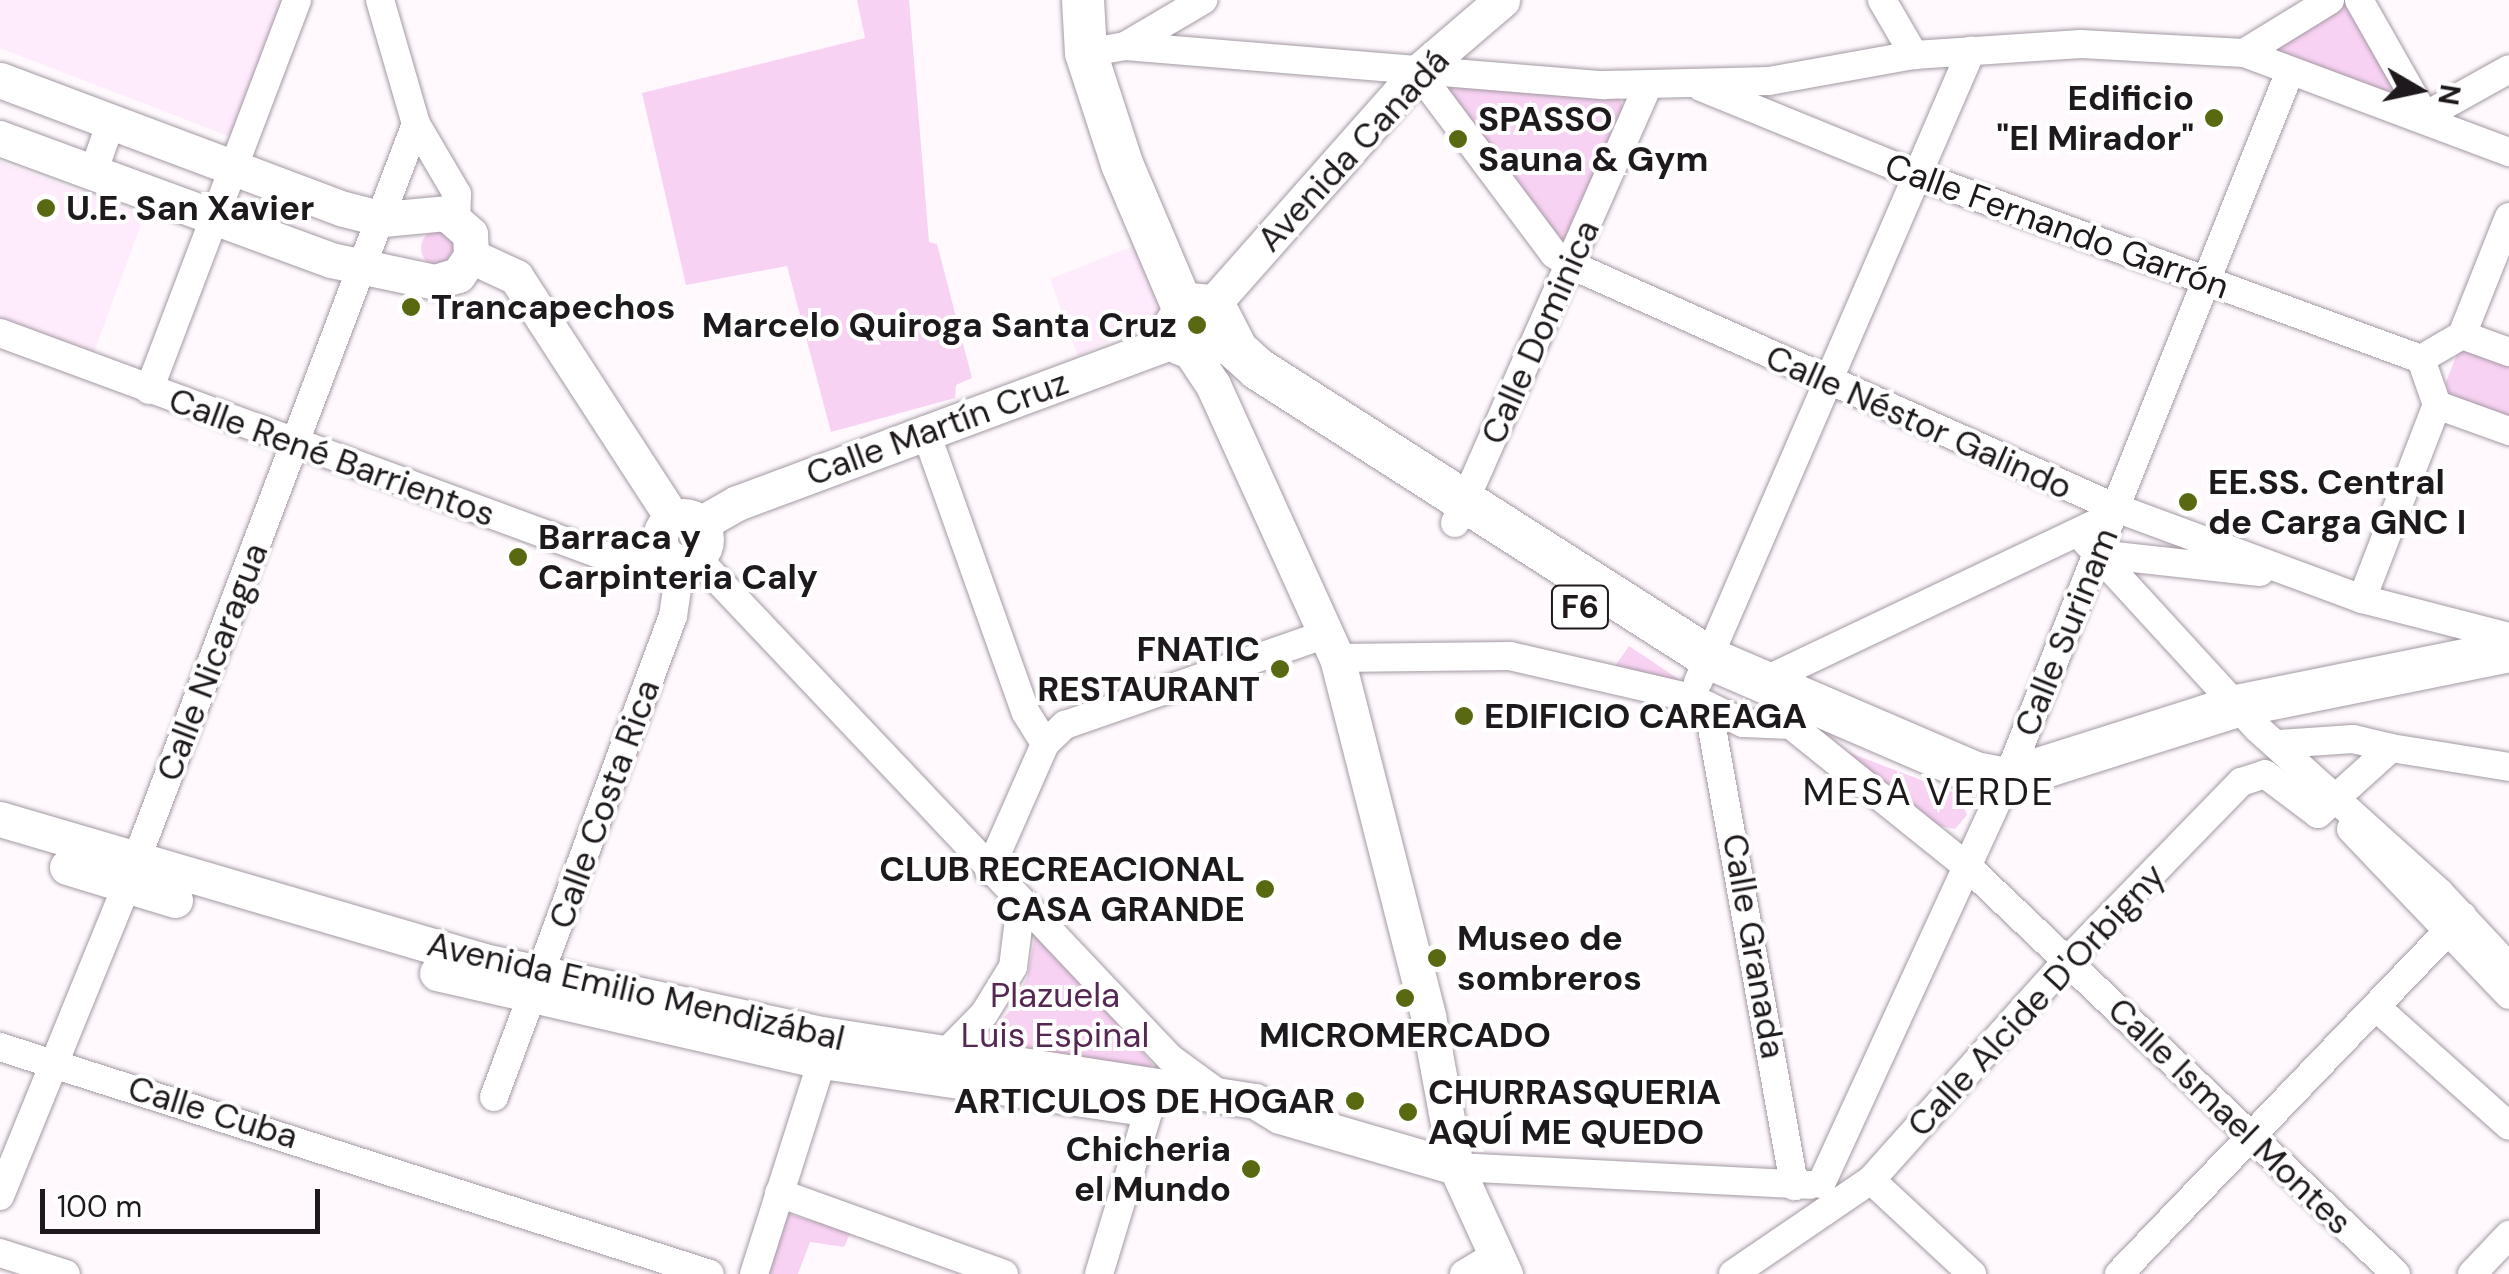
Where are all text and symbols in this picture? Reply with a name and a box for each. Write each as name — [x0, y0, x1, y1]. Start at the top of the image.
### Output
street label: Avenida Canadá — [1248, 40, 1458, 260]
north arrow — [2369, 40, 2469, 140]
place label: Edificio "El Mirador" — [1996, 77, 2194, 159]
text: N — [2429, 82, 2469, 108]
place label: SPASSO Sauna & Gym — [1478, 98, 1708, 180]
marker: Edificio "El Mirador" — [2203, 107, 2225, 129]
marker: SPASSO Sauna & Gym — [1447, 128, 1469, 150]
street label: Calle Fernando Garrón — [1879, 144, 2235, 308]
place label: U.E. San Xavier — [66, 187, 314, 229]
marker: U.E. San Xavier — [35, 197, 57, 219]
street label: Calle Dominica — [1472, 213, 1608, 451]
place label: Trancapechos — [431, 286, 675, 328]
marker: Trancapechos — [400, 296, 422, 318]
place label: Marcelo Quiroga Santa Cruz — [702, 304, 1177, 346]
marker: Marcelo Quiroga Santa Cruz — [1186, 314, 1208, 336]
street label: Calle Néstor Galindo — [1759, 336, 2079, 508]
street label: Calle Martín Cruz — [800, 361, 1074, 495]
street label: Calle René Barrientos — [163, 378, 501, 536]
place label: EE.SS. Central de Carga GNC I — [2208, 461, 2466, 543]
marker: EE.SS. Central de Carga GNC I — [2177, 491, 2199, 513]
place label: Barraca y Carpinteria Caly — [538, 516, 818, 598]
street label: Calle Surinam — [2005, 522, 2127, 742]
street label: Calle Nicaragua — [147, 537, 277, 787]
marker: Barraca y Carpinteria Caly — [507, 546, 529, 568]
road number: F6 — [1550, 580, 1610, 634]
place label: FNATIC RESTAURANT — [1037, 628, 1260, 710]
marker: FNATIC RESTAURANT — [1269, 658, 1291, 680]
street label: Calle Costa Rica — [539, 674, 669, 934]
place label: EDIFICIO CAREAGA — [1484, 695, 1807, 737]
marker: EDIFICIO CAREAGA — [1453, 705, 1475, 727]
district label: MESA VERDE — [1803, 770, 2055, 816]
street label: Calle Granada — [1714, 830, 1794, 1062]
place label: CLUB RECREACIONAL CASA GRANDE — [879, 848, 1245, 930]
street label: Calle Alcide D'Orbigny — [1899, 855, 2173, 1145]
marker: CLUB RECREACIONAL CASA GRANDE — [1254, 878, 1276, 900]
place label: Museo de sombreros — [1457, 917, 1642, 999]
street label: Avenida Emilio Mendizábal — [423, 923, 849, 1059]
marker: Museo de sombreros — [1426, 947, 1448, 969]
park label: Plazuela Luis Espinal — [961, 974, 1149, 1056]
marker: MICROMERCADO — [1394, 987, 1416, 1009]
street label: Calle Ismael Montes — [2099, 989, 2361, 1243]
place label: MICROMERCADO — [1259, 1014, 1551, 1056]
street label: Calle Cuba — [123, 1066, 303, 1158]
place label: CHURRASQUERIA AQUÍ ME QUEDO — [1428, 1071, 1721, 1153]
place label: ARTICULOS DE HOGAR — [954, 1080, 1335, 1122]
marker: ARTICULOS DE HOGAR — [1344, 1090, 1366, 1112]
marker: CHURRASQUERIA AQUÍ ME QUEDO — [1397, 1101, 1419, 1123]
place label: Chicheria el Mundo — [1066, 1128, 1231, 1210]
marker: Chicheria el Mundo — [1240, 1158, 1262, 1180]
scale bar — [45, 1169, 325, 1231]
text: 100 m — [57, 1187, 142, 1226]

